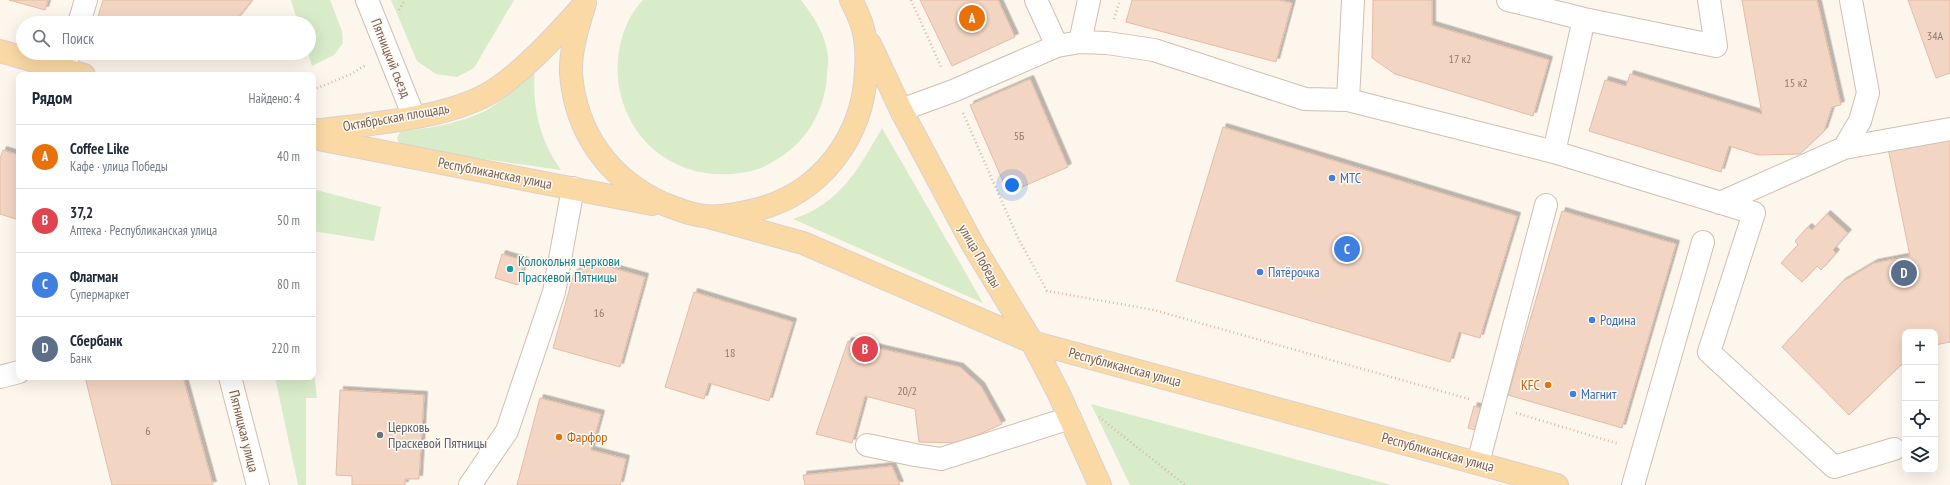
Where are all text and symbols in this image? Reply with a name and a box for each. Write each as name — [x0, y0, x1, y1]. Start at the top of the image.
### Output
pin: A — [959, 3, 985, 33]
search box — [16, 16, 316, 60]
street label: Пятницкий съезд — [367, 16, 415, 100]
icon: search — [30, 27, 52, 49]
house number: 34А — [1927, 28, 1944, 43]
text: Поиск — [62, 29, 94, 48]
house number: 17 к2 — [1449, 51, 1471, 66]
house number: 15 к2 — [1784, 75, 1808, 90]
text: Рядом — [32, 87, 72, 109]
text: Найдено: 4 — [249, 90, 300, 107]
street label: Октябрьская площадь — [341, 99, 451, 135]
house number: 5Б — [1014, 128, 1024, 143]
text: Coffee Like — [70, 139, 129, 158]
text: A — [42, 148, 48, 165]
text: 40 m — [277, 148, 300, 165]
street label: Республиканская улица — [436, 153, 554, 193]
text: Кафе · улица Победы — [70, 158, 168, 175]
place label: МТС — [1340, 169, 1362, 187]
marker: МТС — [1327, 173, 1337, 183]
your location — [1002, 175, 1022, 195]
text: 37,2 — [70, 203, 93, 222]
text: B — [42, 212, 48, 229]
text: 50 m — [277, 212, 300, 229]
street label: улица Победы — [955, 221, 1005, 291]
text: Аптека · Республиканская улица — [70, 222, 217, 239]
pin: C — [1334, 234, 1360, 264]
place label: Колокольня церкови Праскевой Пятницы — [518, 252, 620, 286]
pin: D — [1891, 258, 1917, 288]
place label: Пятёрочка — [1268, 263, 1320, 281]
marker: Колокольня церкови Праскевой Пятницы — [505, 264, 515, 274]
text: Флагман — [70, 267, 118, 286]
marker: Пятёрочка — [1255, 267, 1265, 277]
text: C — [42, 276, 48, 293]
text: 80 m — [277, 276, 300, 293]
text: Супермаркет — [70, 286, 129, 303]
house number: 16 — [594, 305, 604, 320]
place label: Родина — [1600, 311, 1636, 329]
marker: Родина — [1587, 315, 1597, 325]
map controls — [1902, 329, 1938, 473]
button: + — [1902, 329, 1938, 365]
text: Сбербанк — [70, 331, 122, 350]
pin: B — [852, 334, 878, 364]
text: D — [42, 340, 48, 357]
text: 220 m — [271, 340, 300, 357]
street label: Республиканская улица — [1067, 343, 1183, 391]
house number: 18 — [725, 345, 735, 360]
text: Банк — [70, 350, 92, 367]
button: − — [1902, 365, 1938, 401]
place label: KFC — [1521, 376, 1541, 394]
marker: KFC — [1543, 380, 1553, 390]
house number: 20/2 — [897, 383, 917, 398]
place label: Магнит — [1581, 385, 1617, 403]
street label: Пятницкая улица — [225, 388, 263, 474]
marker: Магнит — [1568, 389, 1578, 399]
button: locate — [1902, 401, 1938, 437]
place label: Церковь Праскевой Пятницы — [388, 418, 487, 452]
house number: 6 — [145, 423, 151, 438]
place label: Фарфор — [567, 428, 607, 446]
street label: Республиканская улица — [1380, 428, 1496, 476]
marker: Церковь Праскевой Пятницы — [375, 430, 385, 440]
marker: Фарфор — [554, 432, 564, 442]
button: layers — [1902, 437, 1938, 473]

